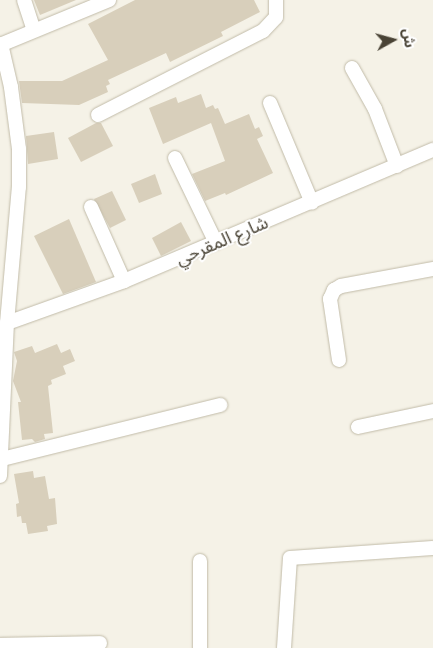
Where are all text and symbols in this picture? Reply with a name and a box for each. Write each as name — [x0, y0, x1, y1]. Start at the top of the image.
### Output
north arrow — [368, 15, 418, 65]
text: ش — [398, 27, 419, 49]
street label: شارع المقرحي — [173, 212, 271, 270]

